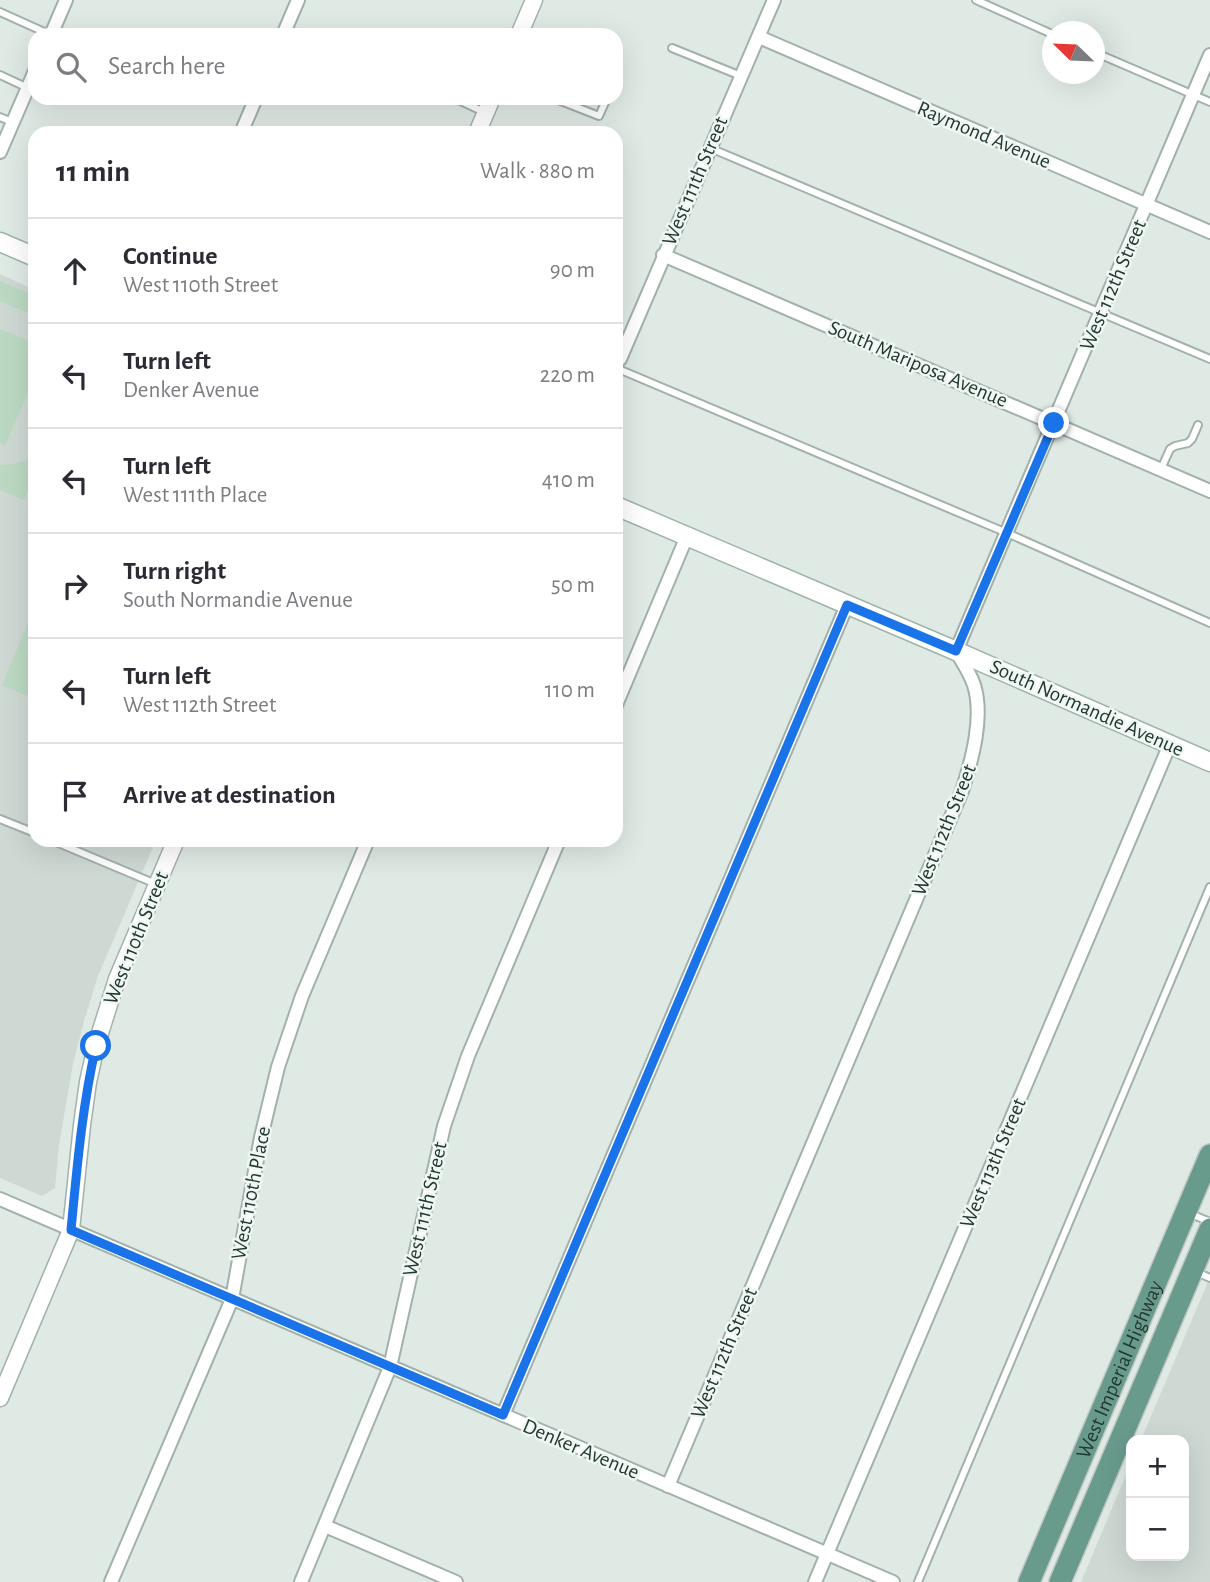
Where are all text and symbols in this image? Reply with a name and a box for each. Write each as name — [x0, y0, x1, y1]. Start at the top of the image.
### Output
north arrow — [1042, 21, 1105, 84]
search box — [28, 28, 623, 105]
icon: search — [52, 48, 90, 86]
text: Search here — [108, 53, 226, 79]
street label: Raymond Avenue — [914, 97, 1054, 173]
street label: West 111th Street — [658, 113, 732, 248]
text: 11 min — [56, 157, 130, 187]
text: Walk · 880 m — [480, 160, 595, 183]
street label: West 112th Street — [1076, 216, 1150, 354]
text: Continue — [123, 243, 218, 269]
icon: ahead — [56, 252, 94, 290]
text: 90 m — [550, 259, 595, 282]
text: West 110th Street — [123, 274, 278, 297]
street label: South Mariposa Avenue — [825, 317, 1011, 411]
text: Turn left — [123, 348, 211, 374]
icon: left — [56, 357, 94, 395]
text: 220 m — [540, 364, 595, 387]
text: Denker Avenue — [123, 379, 259, 402]
route end — [1038, 407, 1069, 438]
text: Turn left — [123, 453, 211, 479]
icon: left — [56, 462, 94, 500]
text: 410 m — [542, 469, 595, 492]
text: West 111th Place — [123, 484, 267, 507]
text: Turn right — [123, 558, 226, 584]
icon: right — [56, 567, 94, 605]
text: 50 m — [551, 574, 595, 597]
text: South Normandie Avenue — [123, 589, 353, 612]
street label: South Normandie Avenue — [987, 656, 1187, 760]
text: Turn left — [123, 663, 211, 689]
icon: left — [56, 672, 94, 710]
text: 110 m — [545, 679, 595, 702]
text: West 112th Street — [123, 694, 276, 717]
street label: West 112th Street — [908, 761, 980, 899]
icon: arrive — [56, 777, 94, 815]
text: Arrive at destination — [123, 782, 336, 808]
street label: West 110th Street — [100, 868, 172, 1008]
route start — [80, 1030, 111, 1061]
street label: West 113th Street — [956, 1095, 1030, 1231]
street label: West 110th Place — [228, 1124, 274, 1262]
street label: West 111th Street — [399, 1139, 451, 1278]
street label: West Imperial Highway — [1072, 1277, 1166, 1461]
street label: West 112th Street — [687, 1284, 761, 1422]
street label: Denker Avenue — [520, 1415, 642, 1483]
map controls — [1126, 1435, 1189, 1561]
button: + — [1126, 1435, 1189, 1498]
button: − — [1126, 1498, 1189, 1561]

